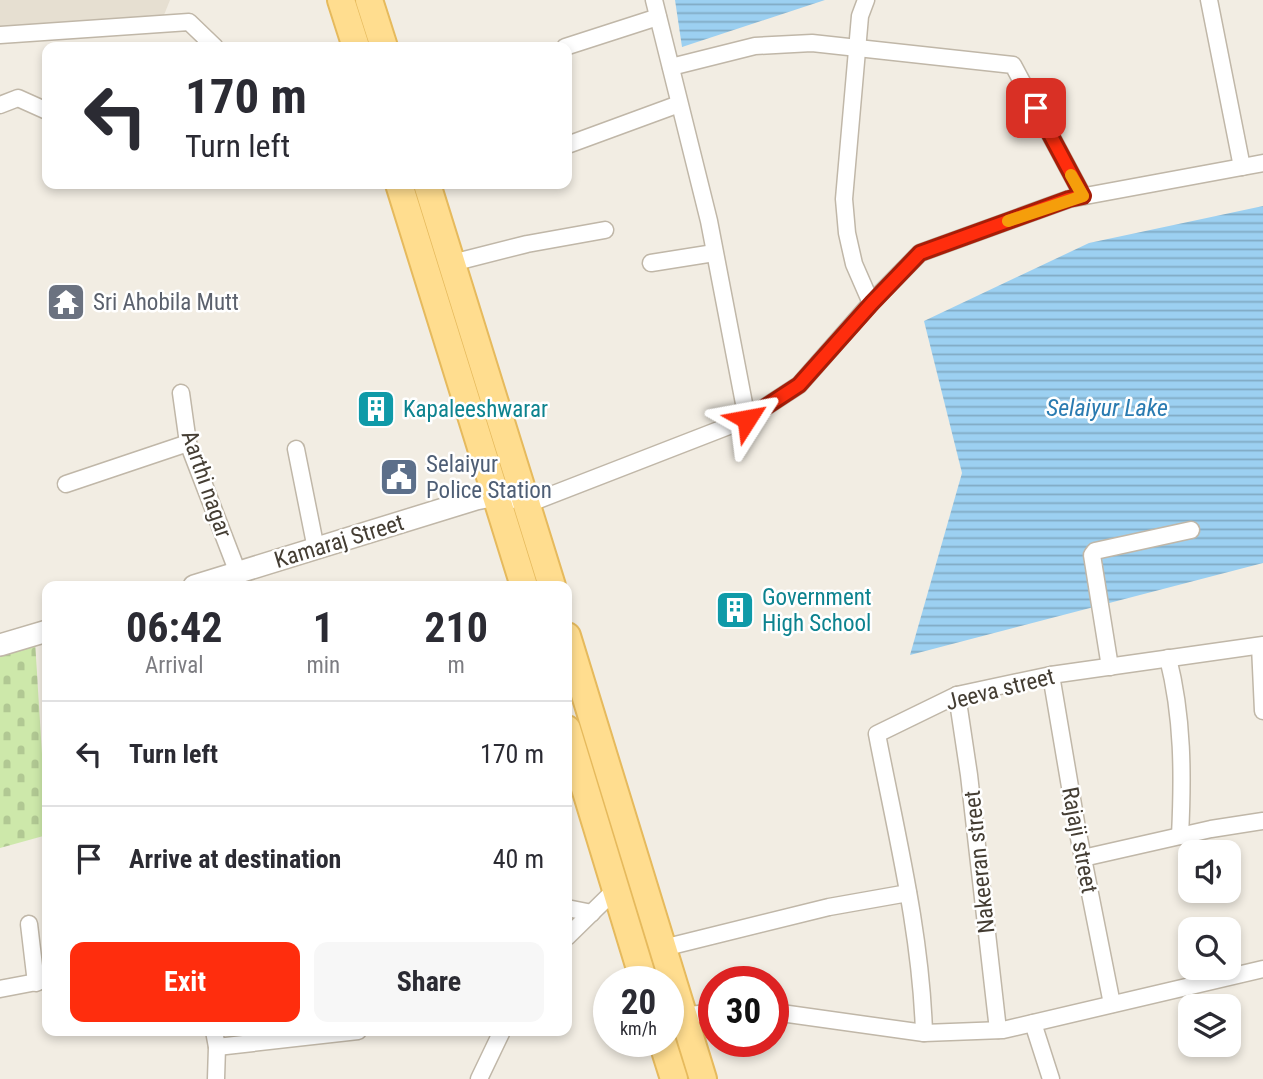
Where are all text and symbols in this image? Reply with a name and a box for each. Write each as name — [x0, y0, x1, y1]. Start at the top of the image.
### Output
text: 170 m — [185, 68, 307, 125]
icon: left — [70, 70, 161, 161]
pin — [1006, 78, 1066, 138]
icon: arrive — [1017, 89, 1055, 127]
text: Turn left — [185, 127, 290, 165]
temple icon: Sri Ahobila Mutt — [45, 281, 87, 323]
place label: Sri Ahobila Mutt — [93, 289, 239, 316]
position arrow — [710, 382, 784, 456]
building icon: Kapaleeshwarar — [355, 388, 397, 430]
water label: Selaiyur Lake — [1046, 394, 1168, 422]
place label: Kapaleeshwarar — [403, 396, 548, 423]
street label: Aarthi nagar — [176, 427, 238, 541]
place label: Selaiyur Police Station — [426, 451, 552, 504]
public building icon: Selaiyur Police Station — [378, 456, 420, 498]
street label: Kamaraj Street — [271, 509, 407, 574]
place label: Government High School — [762, 584, 872, 637]
building icon: Government High School — [714, 589, 756, 631]
text: 06:42 — [126, 603, 222, 652]
text: 1 — [313, 603, 334, 652]
text: 210 — [424, 603, 488, 652]
text: Arrival — [145, 652, 203, 679]
text: min — [306, 652, 340, 679]
text: m — [447, 652, 465, 679]
street label: Jeeva street — [943, 663, 1057, 716]
icon: left — [70, 735, 108, 773]
text: Turn left — [129, 739, 218, 769]
text: 170 m — [480, 739, 544, 769]
street label: Rajaji street — [1056, 785, 1103, 895]
street label: Nakeeran street — [959, 789, 1000, 935]
icon: arrive — [70, 840, 108, 878]
map controls — [1178, 840, 1241, 1057]
button: sound — [1178, 840, 1241, 903]
text: Arrive at destination — [129, 844, 341, 874]
text: 40 m — [493, 844, 544, 874]
button: search — [1178, 917, 1241, 980]
button: Exit — [70, 942, 300, 1022]
button: Share — [314, 942, 544, 1022]
speed limit sign: 30 — [698, 966, 789, 1057]
text: 20 — [621, 982, 656, 1023]
button: layers — [1178, 994, 1241, 1057]
text: km/h — [620, 1018, 657, 1039]

